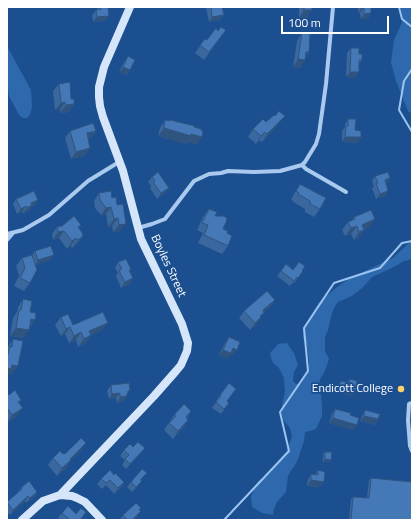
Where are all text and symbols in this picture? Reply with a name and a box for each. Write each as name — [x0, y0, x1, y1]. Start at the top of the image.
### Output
scale bar — [283, 8, 391, 34]
text: 100 m — [288, 13, 321, 32]
street label: Boyles Street — [147, 232, 189, 300]
place label: Endicott College — [312, 382, 393, 396]
marker: Endicott College — [396, 384, 406, 394]

